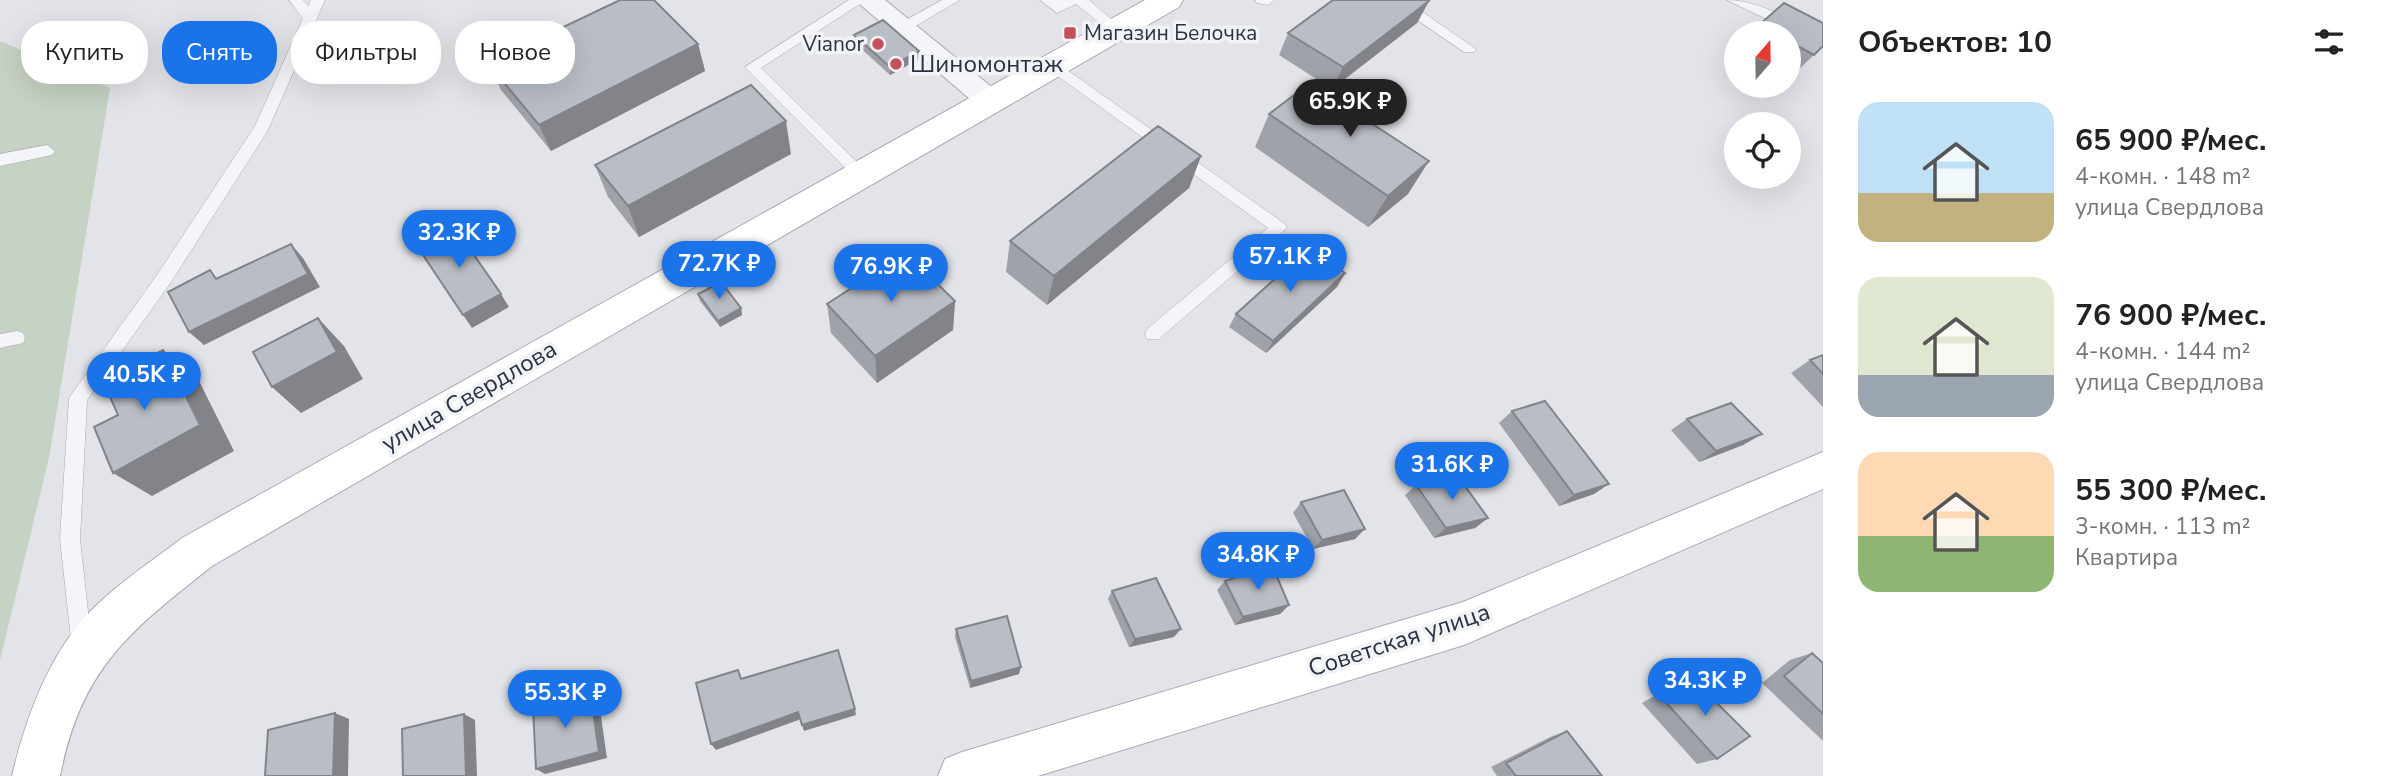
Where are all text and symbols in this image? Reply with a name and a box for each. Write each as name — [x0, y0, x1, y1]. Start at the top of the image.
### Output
place label: Магазин Белочка — [1084, 19, 1257, 47]
chip: Купить — [21, 21, 148, 84]
chip: Снять — [162, 21, 277, 84]
chip: Фильтры — [291, 21, 441, 84]
chip: Новое — [455, 21, 575, 84]
north arrow — [1724, 21, 1801, 98]
map controls — [1724, 21, 1801, 189]
text: Объектов: 10 — [1858, 22, 2052, 63]
icon: filters — [2310, 23, 2348, 61]
marker: Магазин Белочка — [1062, 25, 1078, 41]
place label: Vianor — [801, 30, 864, 58]
marker: Vianor — [870, 36, 886, 52]
place label: Шиномонтаж — [910, 48, 1063, 80]
marker: Шиномонтаж — [888, 56, 904, 72]
pin: 65.9K ₽ — [1285, 80, 1415, 139]
text: 65.9K ₽ — [1309, 86, 1391, 117]
button: locate — [1724, 112, 1801, 189]
text: 65 900 ₽/мес. — [2075, 120, 2266, 161]
icon: home — [1914, 130, 1998, 214]
text: 4-комн. · 148 m² — [2075, 161, 2250, 192]
text: улица Свердлова — [2075, 192, 2264, 223]
pin: 32.3K ₽ — [394, 210, 524, 270]
text: 32.3K ₽ — [418, 217, 500, 248]
pin: 57.1K ₽ — [1225, 234, 1355, 294]
text: 57.1K ₽ — [1249, 241, 1331, 272]
pin: 72.7K ₽ — [654, 242, 784, 301]
pin: 76.9K ₽ — [826, 244, 956, 304]
text: 72.7K ₽ — [678, 248, 760, 279]
text: 76.9K ₽ — [850, 251, 932, 282]
text: 76 900 ₽/мес. — [2075, 295, 2266, 336]
icon: home — [1914, 305, 1998, 389]
street label: улица Свердлова — [376, 333, 562, 459]
text: 4-комн. · 144 m² — [2075, 336, 2250, 367]
pin: 40.5K ₽ — [79, 352, 209, 412]
text: 40.5K ₽ — [103, 359, 185, 390]
text: улица Свердлова — [2075, 367, 2264, 398]
pin: 31.6K ₽ — [1387, 442, 1517, 502]
text: 31.6K ₽ — [1411, 449, 1493, 480]
text: 55 300 ₽/мес. — [2075, 470, 2266, 511]
icon: home — [1914, 480, 1998, 564]
text: 3-комн. · 113 m² — [2075, 511, 2250, 542]
pin: 34.8K ₽ — [1193, 532, 1323, 592]
text: 34.8K ₽ — [1217, 539, 1299, 570]
text: Квартира — [2075, 542, 2178, 573]
street label: Советская улица — [1304, 596, 1494, 684]
pin: 34.3K ₽ — [1640, 658, 1770, 718]
text: 34.3K ₽ — [1664, 665, 1746, 696]
pin: 55.3K ₽ — [500, 670, 630, 730]
text: 55.3K ₽ — [524, 677, 606, 708]

